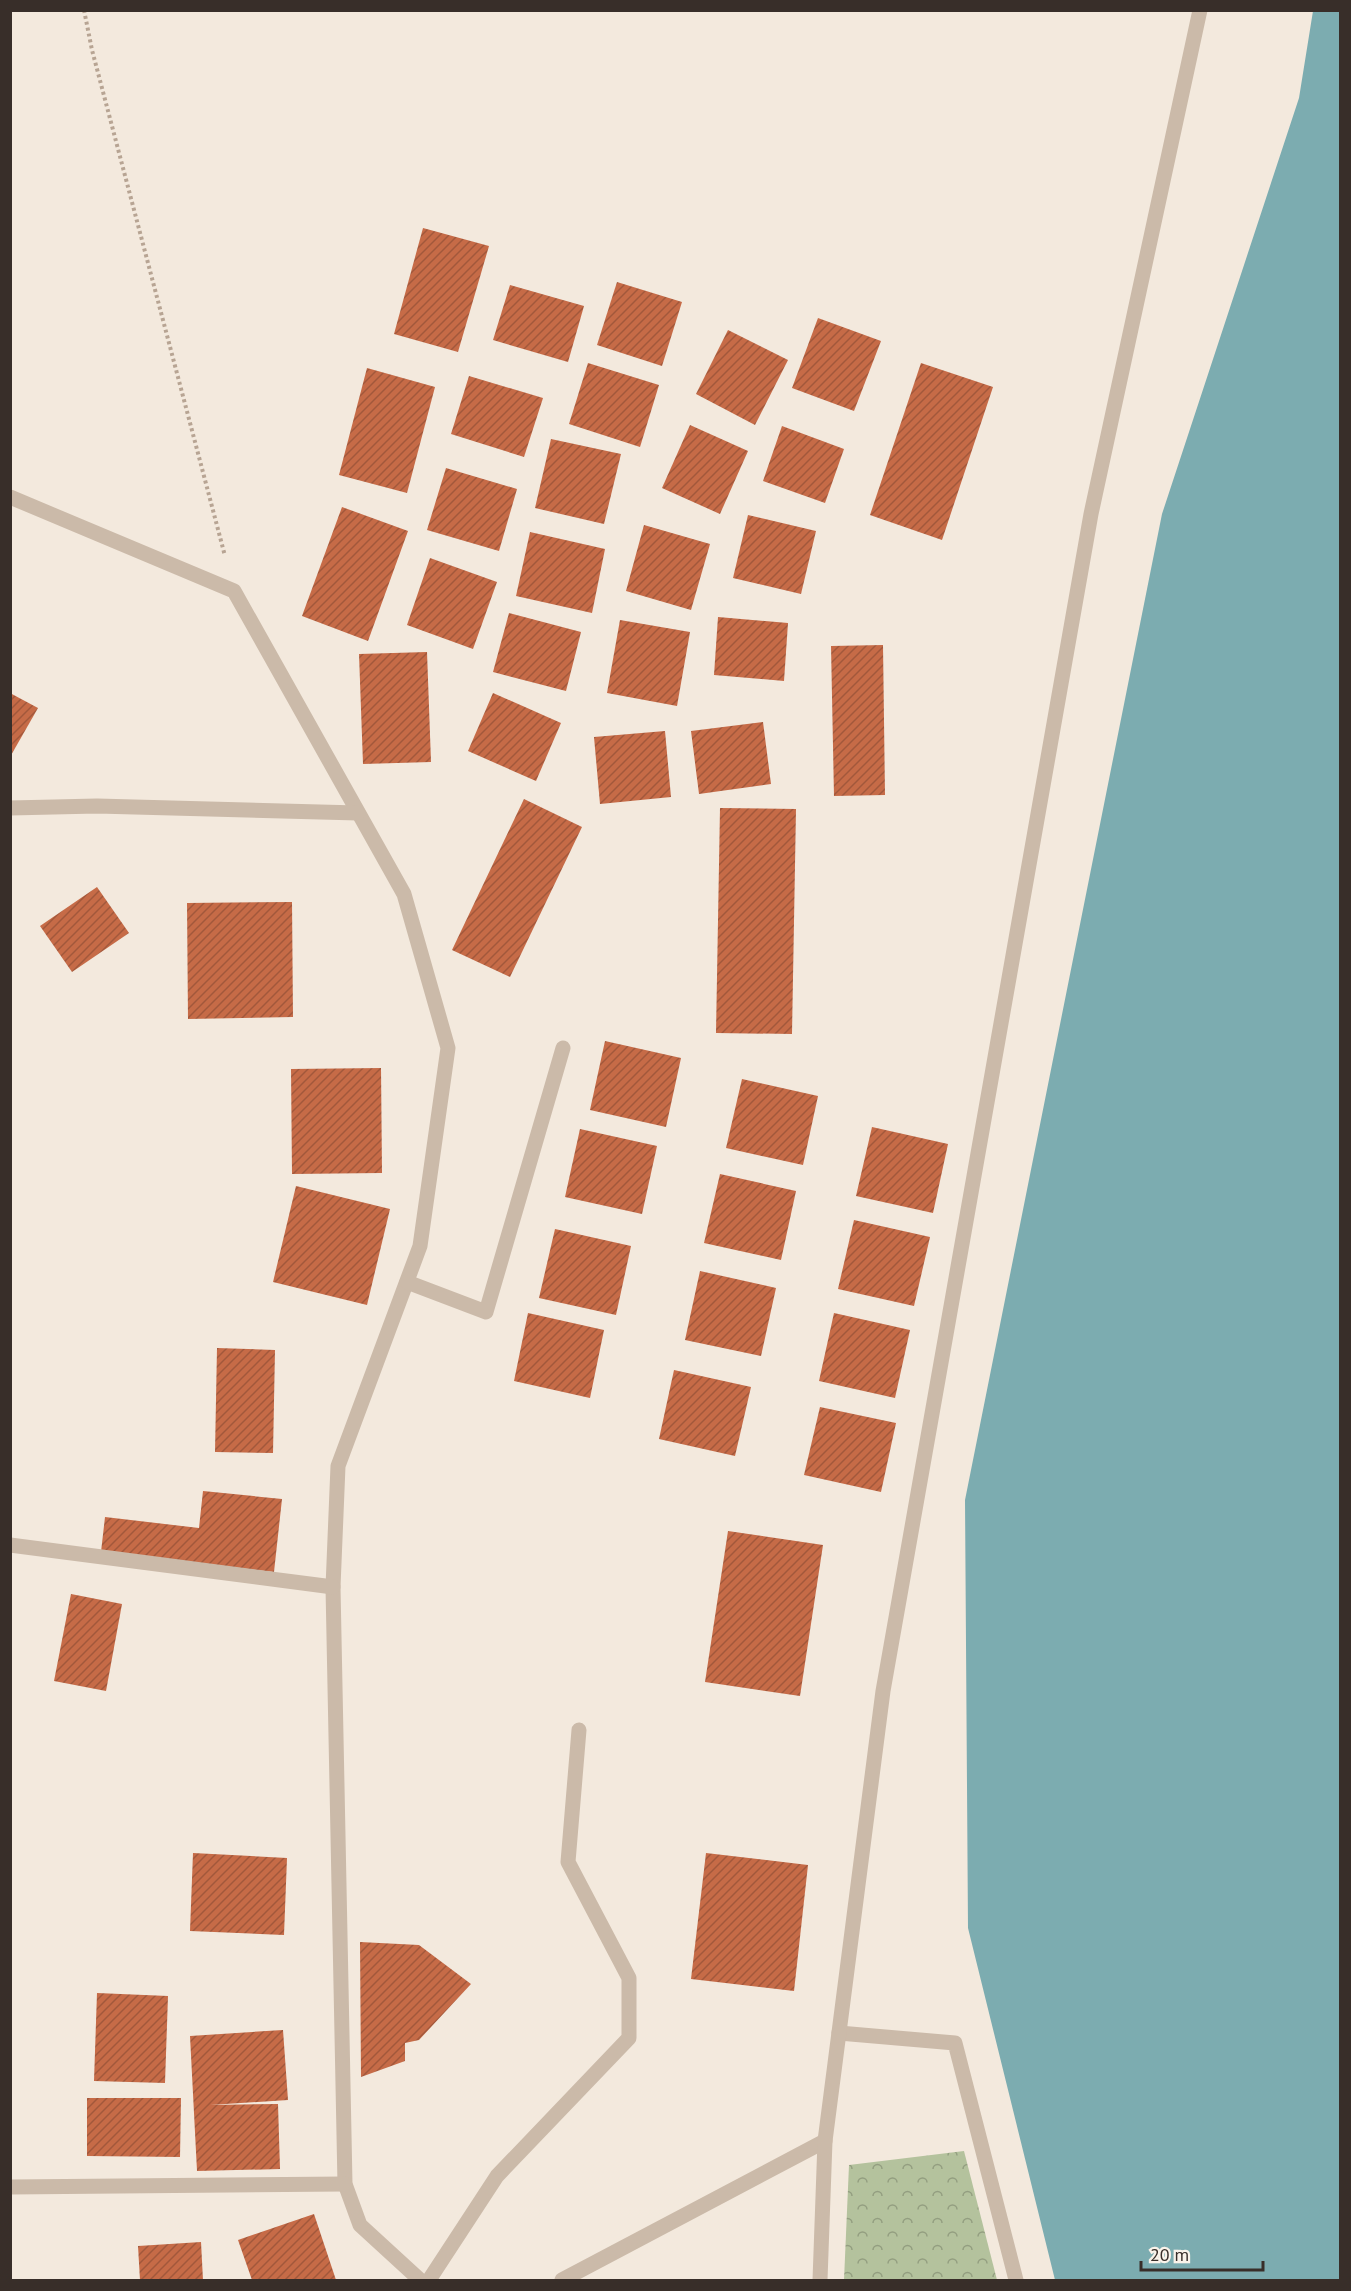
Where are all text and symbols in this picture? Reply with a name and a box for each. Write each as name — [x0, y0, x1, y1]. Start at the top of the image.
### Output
scale bar — [1141, 2234, 1262, 2272]
text: 20 m — [1150, 2243, 1189, 2266]

